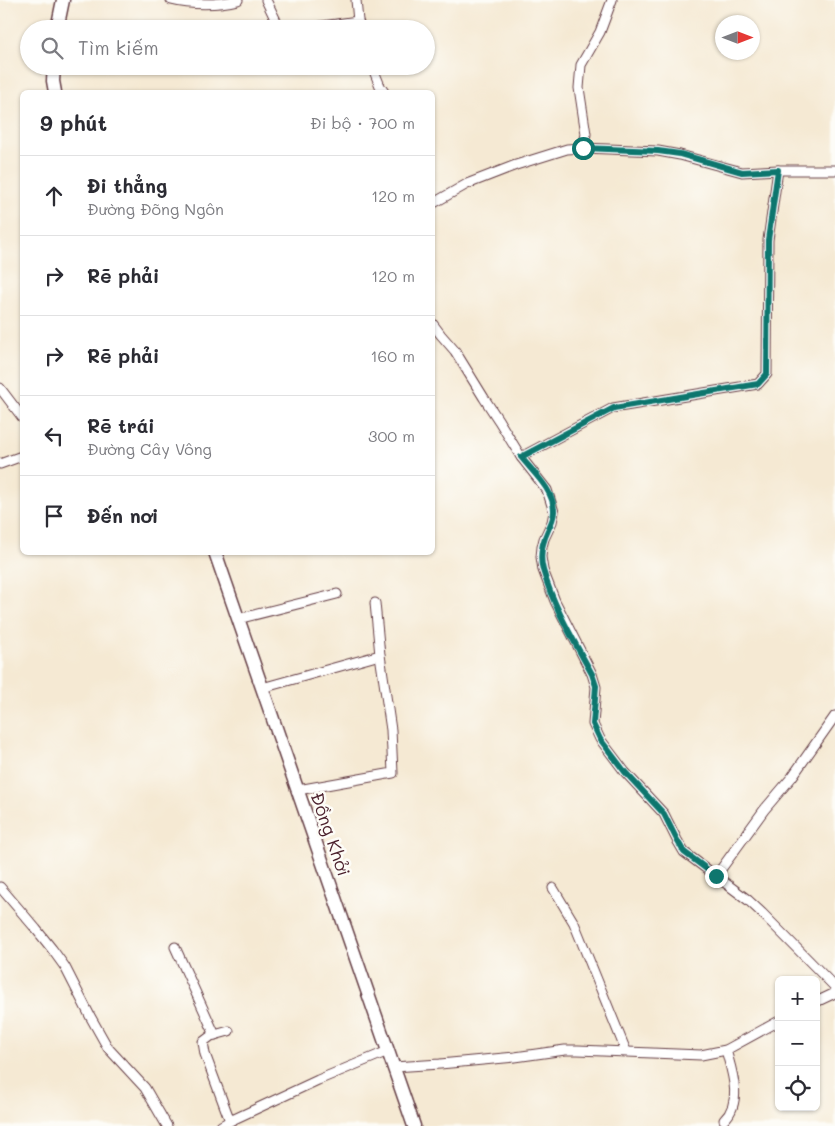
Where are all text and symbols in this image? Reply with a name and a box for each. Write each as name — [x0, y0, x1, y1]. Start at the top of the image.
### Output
north arrow — [715, 15, 760, 60]
search box — [20, 20, 435, 75]
icon: search — [38, 34, 66, 62]
text: Tìm kiếm — [78, 35, 159, 60]
text: 9 phút — [40, 109, 107, 136]
text: Đi bộ · 700 m — [310, 112, 415, 133]
route start — [572, 137, 595, 160]
text: Đi thẳng — [87, 173, 167, 198]
icon: ahead — [40, 182, 68, 210]
text: 120 m — [371, 185, 415, 206]
text: Đường Đõng Ngôn — [87, 198, 224, 219]
icon: right — [40, 262, 68, 290]
text: Rẽ phải — [87, 263, 159, 288]
text: 120 m — [371, 265, 415, 286]
icon: right — [40, 342, 68, 370]
text: Rẽ phải — [87, 343, 159, 368]
text: 160 m — [370, 345, 415, 366]
text: Rẽ trái — [87, 413, 155, 438]
icon: left — [40, 422, 68, 450]
text: 300 m — [368, 425, 415, 446]
text: Đường Cây Vông — [87, 438, 212, 459]
icon: arrive — [40, 502, 68, 530]
text: Đến nơi — [87, 503, 159, 528]
street label: Đồng Khởi — [305, 789, 357, 879]
route end — [705, 865, 728, 888]
map controls — [775, 976, 820, 1111]
button: + — [775, 976, 820, 1021]
button: − — [775, 1021, 820, 1066]
button: locate — [775, 1066, 820, 1111]

